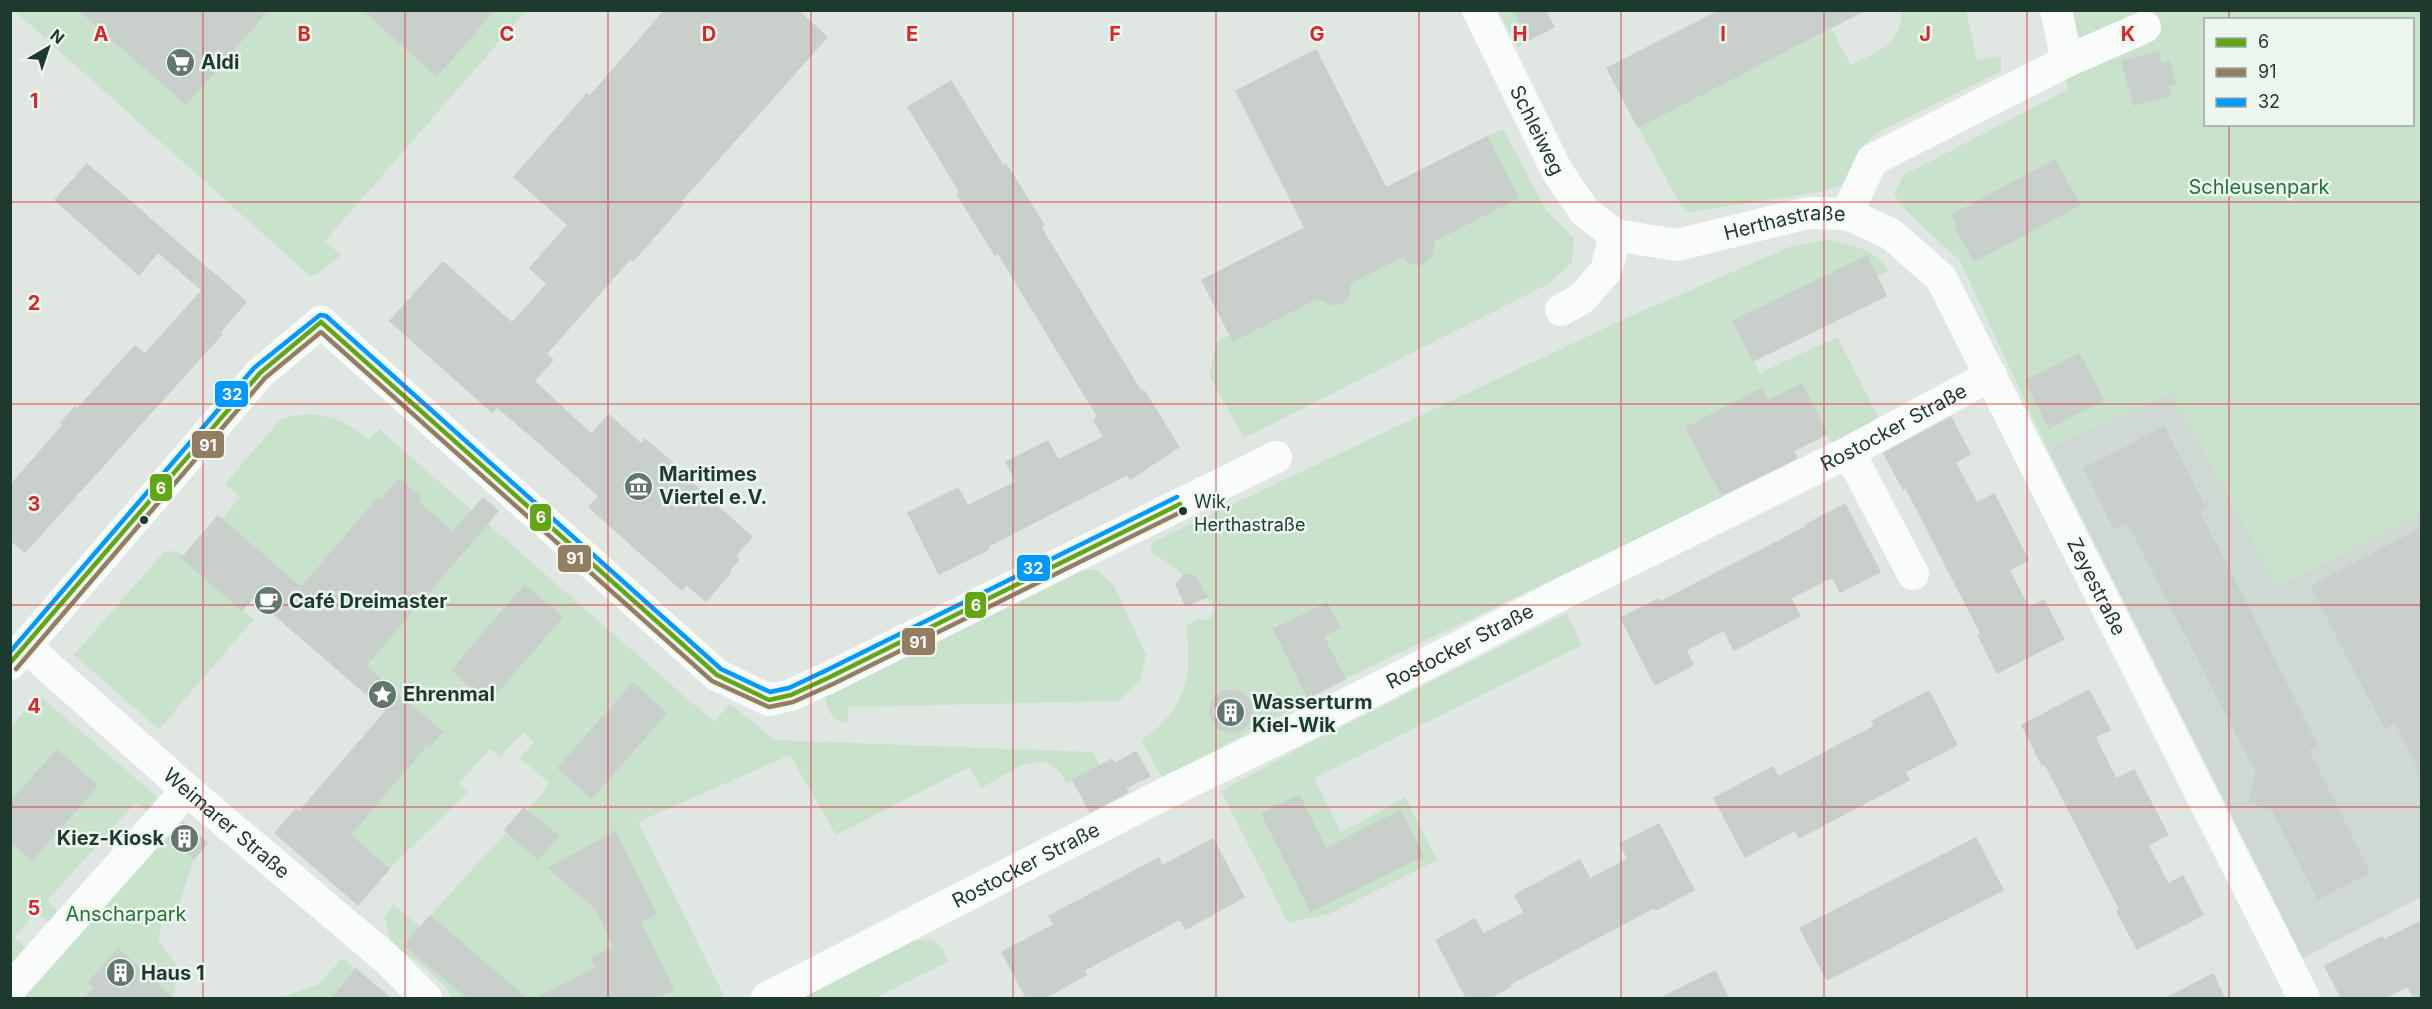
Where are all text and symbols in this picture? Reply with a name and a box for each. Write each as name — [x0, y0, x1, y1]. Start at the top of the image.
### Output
north arrow — [18, 18, 78, 78]
legend — [2204, 18, 2414, 126]
text: A — [94, 22, 109, 46]
text: B — [297, 22, 311, 46]
text: C — [500, 22, 514, 46]
text: D — [702, 22, 716, 46]
text: E — [906, 22, 918, 46]
text: F — [1109, 22, 1121, 46]
text: G — [1309, 22, 1325, 46]
text: H — [1513, 22, 1527, 46]
text: I — [1720, 22, 1726, 46]
text: J — [1919, 22, 1931, 46]
text: K — [2121, 22, 2135, 46]
text: N — [46, 25, 68, 48]
text: 6 — [2258, 31, 2269, 52]
supermarket icon: Aldi — [164, 46, 196, 78]
place label: Aldi — [201, 50, 239, 74]
text: 91 — [2258, 61, 2276, 82]
street label: Schleiweg — [1505, 81, 1569, 179]
text: 1 — [30, 89, 38, 113]
text: 32 — [2258, 91, 2280, 112]
park label: Schleusenpark — [2189, 175, 2329, 199]
street label: Herthastraße — [1721, 201, 1846, 245]
text: 2 — [28, 291, 40, 315]
street label: Rostocker Straße — [1817, 378, 1971, 476]
line badge: 32 — [214, 380, 249, 408]
text: 32 — [222, 384, 242, 404]
line badge: 91 — [191, 430, 225, 459]
text: 91 — [199, 435, 217, 455]
place label: Maritimes Viertel e.V. — [659, 462, 767, 509]
museum icon: Maritimes Viertel e.V. — [622, 470, 654, 502]
line badge: 6 — [149, 473, 173, 502]
text: 6 — [156, 478, 166, 498]
place label: Wik, Herthastraße — [1194, 491, 1305, 535]
text: 3 — [28, 492, 40, 516]
line badge: 6 — [529, 503, 552, 532]
marker: Wik, Herthastraße — [1177, 505, 1189, 517]
text: 6 — [536, 507, 546, 527]
unlabelled marker — [138, 514, 150, 526]
street label: Zeyestraße — [2062, 534, 2131, 639]
line badge: 91 — [557, 544, 592, 573]
text: 91 — [566, 548, 584, 568]
line badge: 32 — [1016, 554, 1051, 582]
text: 32 — [1023, 558, 1043, 578]
cafe icon: Café Dreimaster — [252, 585, 284, 617]
place label: Café Dreimaster — [289, 589, 447, 613]
line badge: 6 — [964, 591, 987, 619]
text: 6 — [971, 595, 981, 615]
street label: Rostocker Straße — [1382, 599, 1538, 694]
line badge: 91 — [901, 627, 936, 656]
text: 91 — [909, 632, 927, 652]
place icon: Ehrenmal — [366, 678, 398, 710]
place label: Ehrenmal — [403, 682, 495, 706]
place label: Wasserturm Kiel-Wik — [1252, 690, 1372, 737]
text: 4 — [27, 694, 41, 718]
building icon: Wasserturm Kiel-Wik — [1215, 697, 1247, 729]
street label: Weimarer Straße — [159, 763, 295, 884]
street label: Rostocker Straße — [948, 817, 1104, 913]
building icon: Kiez-Kiosk — [169, 822, 201, 854]
place label: Kiez-Kiosk — [57, 826, 164, 850]
text: 5 — [28, 896, 40, 920]
park label: Anscharpark — [66, 902, 187, 926]
building icon: Haus 1 — [104, 957, 136, 989]
place label: Haus 1 — [141, 961, 205, 985]

